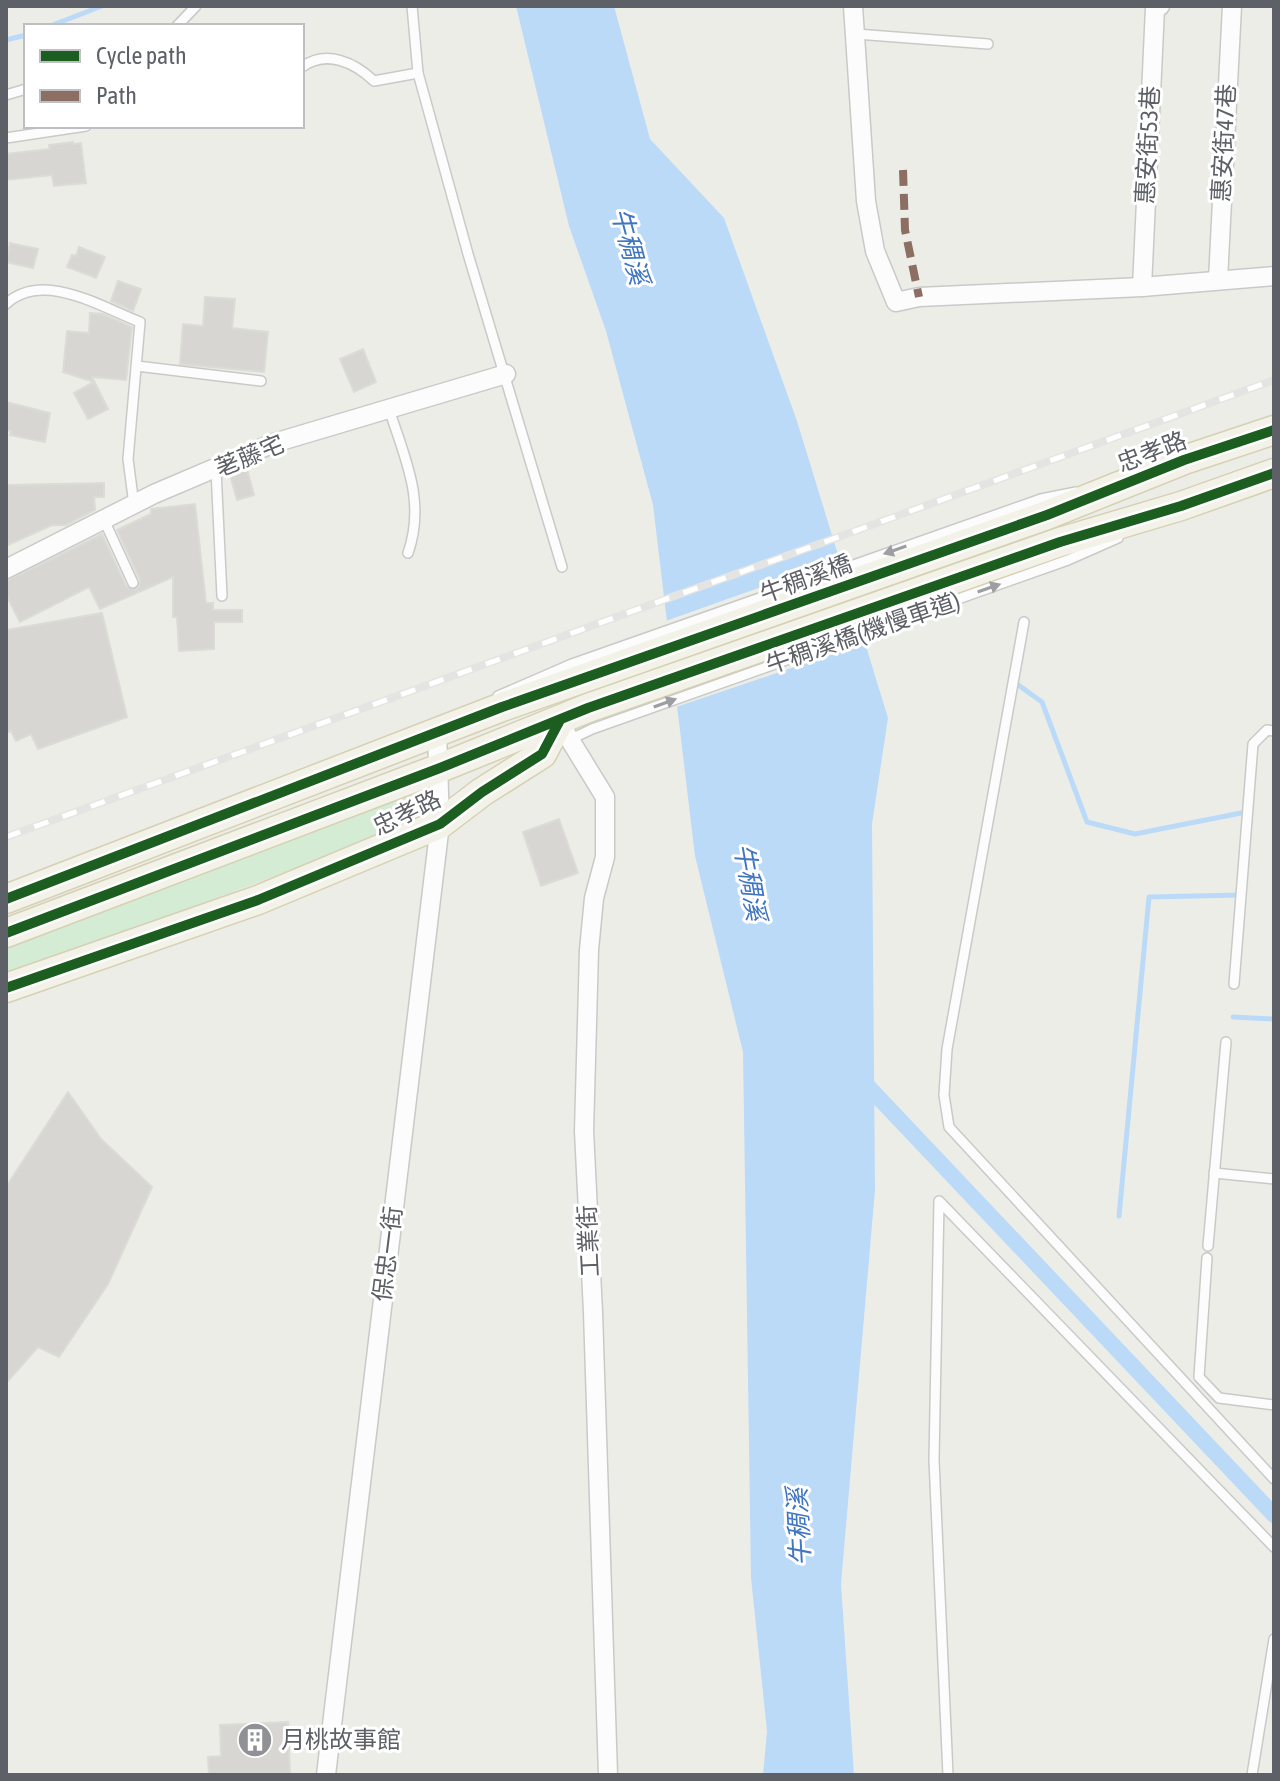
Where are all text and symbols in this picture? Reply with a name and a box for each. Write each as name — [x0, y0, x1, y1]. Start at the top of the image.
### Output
legend — [24, 24, 304, 128]
text: Cycle path — [96, 42, 187, 69]
text: Path — [96, 82, 137, 109]
street label: 惠安街47巷 — [1207, 83, 1240, 203]
street label: 惠安街53巷 — [1131, 85, 1164, 205]
water label: 牛稠溪 — [605, 204, 656, 291]
street label: 忠孝路 — [1113, 426, 1190, 477]
street label: 荖藤宅 — [211, 430, 288, 482]
one-way arrow — [883, 545, 907, 557]
street label: 牛稠溪橋 — [756, 549, 856, 608]
one-way arrow — [978, 581, 1002, 593]
street label: 牛稠溪橋(機慢車道) — [762, 587, 963, 678]
one-way arrow — [653, 696, 677, 708]
street label: 忠孝路 — [369, 785, 445, 840]
water label: 牛稠溪 — [728, 841, 772, 927]
street label: 工業街 — [573, 1204, 604, 1278]
street label: 保忠一街 — [368, 1205, 407, 1303]
water label: 牛稠溪 — [782, 1483, 816, 1567]
building icon: 月桃故事館 — [236, 1721, 274, 1759]
place label: 月桃故事館 — [281, 1726, 401, 1753]

